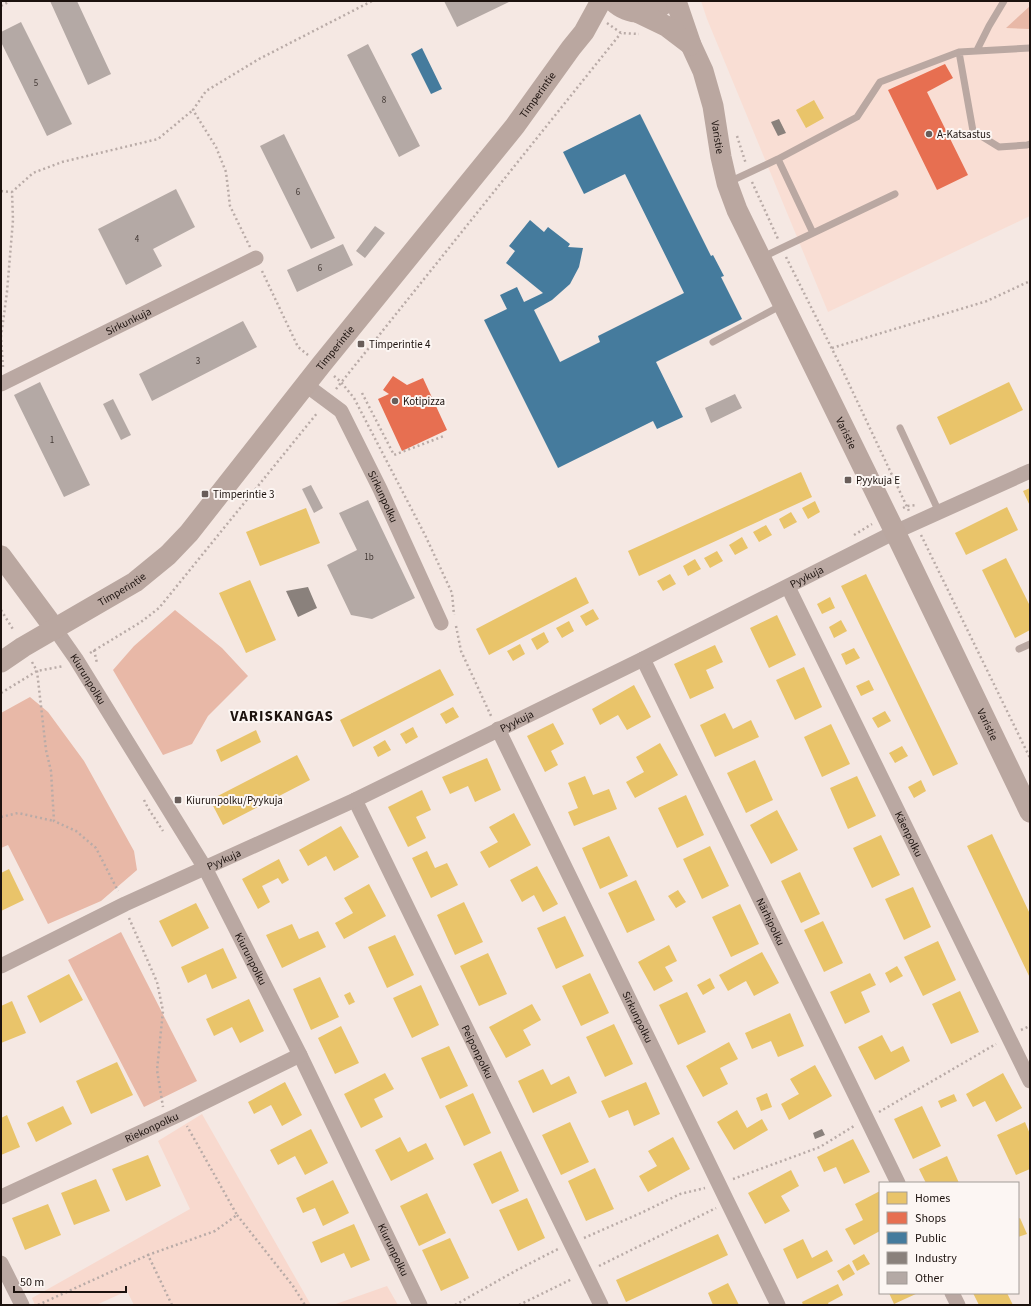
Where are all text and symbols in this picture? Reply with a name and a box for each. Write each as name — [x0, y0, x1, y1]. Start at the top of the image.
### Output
street label: Timperintie — [516, 68, 559, 121]
house number: 5 — [34, 77, 39, 90]
house number: 8 — [382, 94, 387, 107]
street label: Varistie — [708, 119, 728, 155]
place label: A-Katsastus — [937, 127, 991, 142]
marker: A-Katsastus — [924, 129, 934, 139]
house number: 6 — [296, 186, 301, 199]
house number: 4 — [135, 233, 140, 246]
house number: 6 — [318, 262, 323, 275]
street label: Sirkunkuja — [103, 303, 154, 339]
street label: Timperintie — [312, 322, 358, 373]
place label: Timperintie 4 — [369, 337, 431, 352]
marker: Timperintie 4 — [356, 339, 366, 349]
house number: 3 — [196, 355, 201, 368]
place label: Kotipizza — [403, 394, 445, 409]
marker: Kotipizza — [390, 396, 400, 406]
street label: Varistie — [832, 414, 861, 452]
house number: 1 — [50, 434, 54, 447]
street label: Sirkunpolku — [364, 468, 402, 525]
place label: Pyykuja E — [856, 473, 900, 488]
marker: Pyykuja E — [843, 475, 853, 485]
place label: Timperintie 3 — [213, 487, 274, 502]
marker: Timperintie 3 — [200, 489, 210, 499]
house number: 1b — [364, 551, 374, 564]
street label: Pyykuja — [787, 562, 826, 591]
street label: Timperintie — [95, 568, 149, 610]
street label: Kiurunpolku — [67, 650, 110, 707]
district label: VARISKANGAS — [229, 706, 334, 727]
street label: Pyykuja — [497, 706, 536, 736]
street label: Varistie — [974, 706, 1002, 743]
place label: Kiurunpolku/Pyykuja — [186, 793, 283, 808]
marker: Kiurunpolku/Pyykuja — [173, 795, 183, 805]
street label: Käenpolku — [891, 808, 927, 860]
street label: Pyykuja — [204, 845, 243, 874]
street label: Närhipolku — [753, 895, 789, 948]
street label: Kiurunpolku — [231, 930, 271, 988]
street label: Sirkunpolku — [619, 988, 657, 1045]
street label: Peiponpolku — [458, 1022, 497, 1081]
street label: Riekonpolku — [122, 1108, 181, 1146]
legend — [879, 1182, 1019, 1294]
text: Homes — [915, 1190, 950, 1207]
text: Shops — [915, 1210, 946, 1227]
street label: Kiurunpolku — [374, 1221, 413, 1279]
text: Public — [915, 1230, 947, 1247]
text: Industry — [915, 1250, 957, 1267]
scale bar — [14, 1268, 126, 1294]
text: Other — [915, 1270, 945, 1287]
text: 50 m — [20, 1274, 44, 1291]

